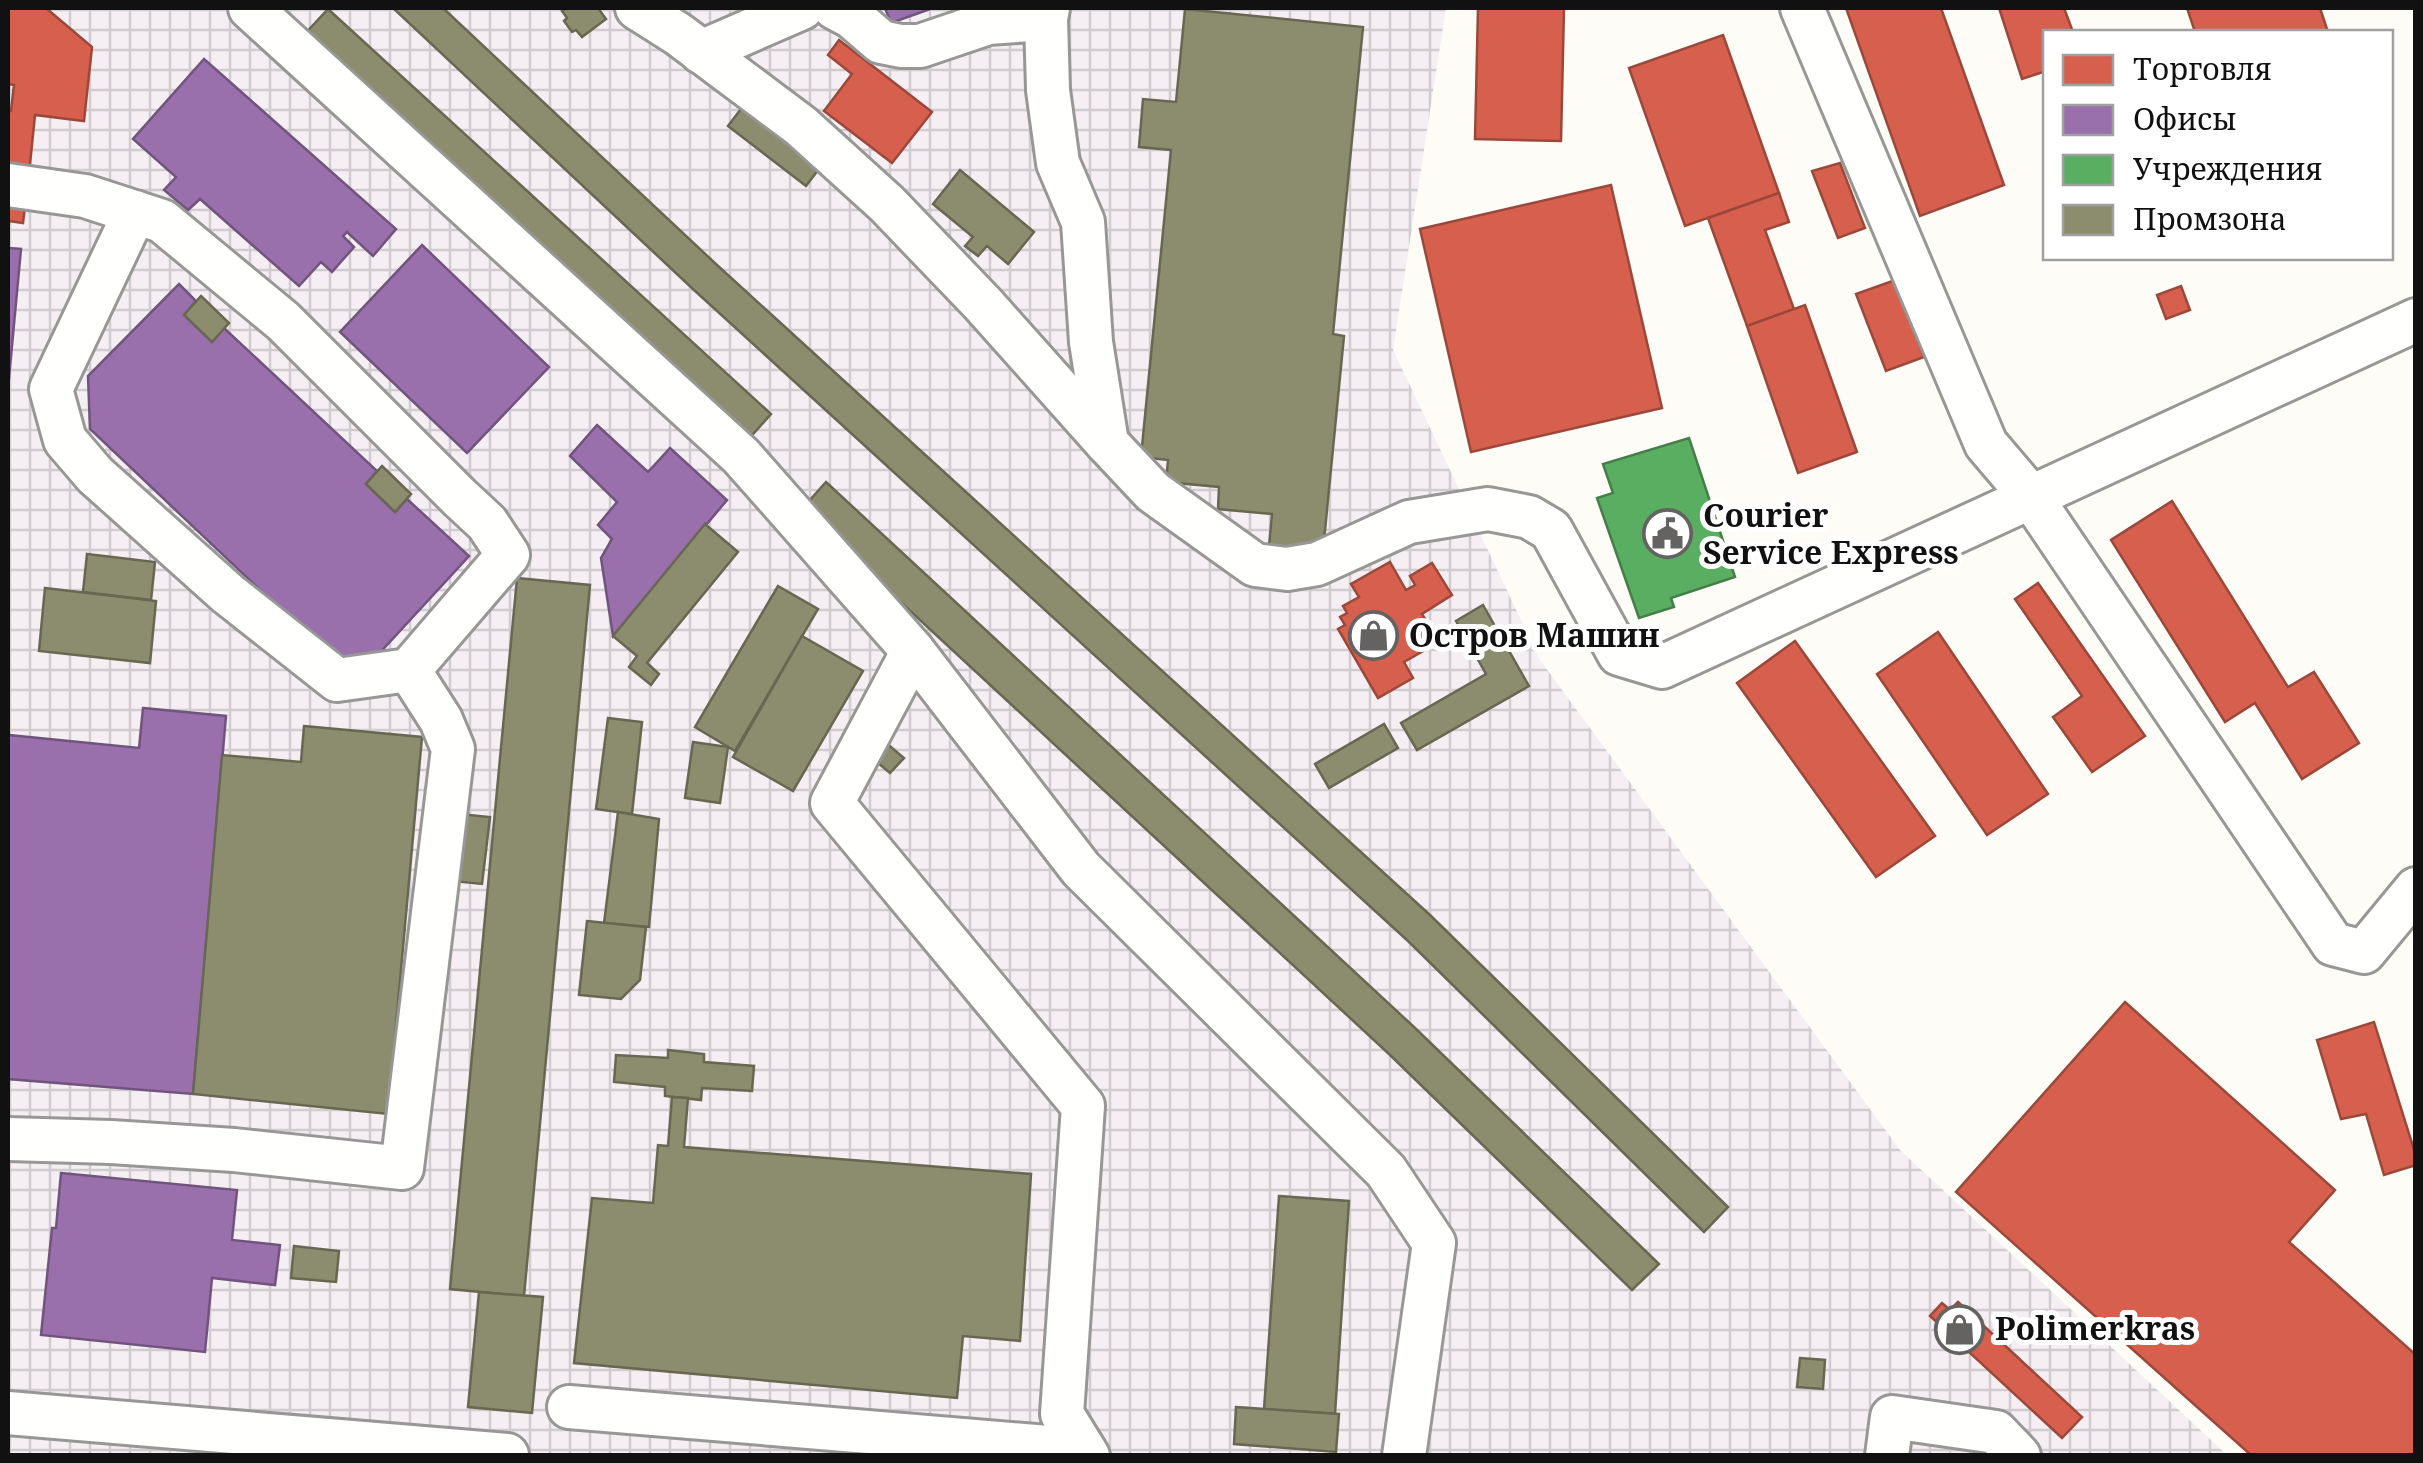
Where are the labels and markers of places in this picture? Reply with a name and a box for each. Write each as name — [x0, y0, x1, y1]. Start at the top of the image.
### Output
place label: Courier Service Express — [1703, 493, 1959, 573]
public building icon: Courier Service Express — [1642, 508, 1694, 560]
shop icon: Остров Машин — [1348, 610, 1400, 662]
place label: Остров Машин — [1409, 613, 1660, 656]
shop icon: Polimerkras — [1934, 1303, 1986, 1355]
place label: Polimerkras — [1995, 1306, 2195, 1349]

